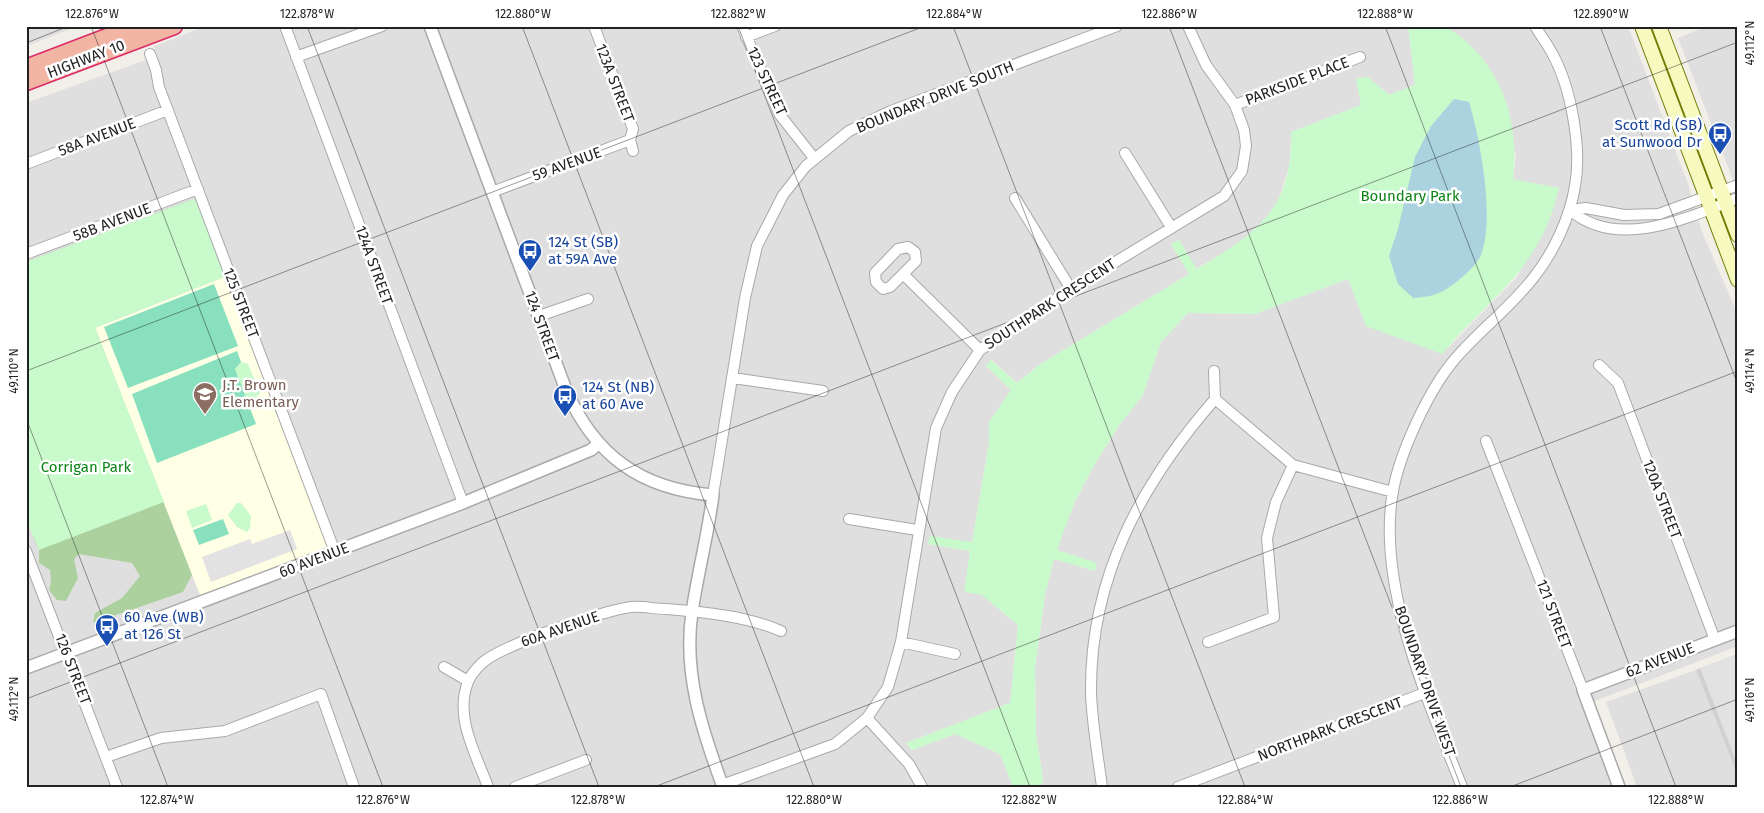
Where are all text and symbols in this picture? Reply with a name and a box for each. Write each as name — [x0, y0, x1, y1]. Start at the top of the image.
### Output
text: 122.876°W — [65, 7, 119, 21]
text: 122.878°W — [280, 7, 334, 21]
text: 122.880°W — [495, 7, 551, 21]
text: 122.882°W — [710, 7, 766, 21]
text: 122.884°W — [926, 7, 982, 21]
text: 122.886°W — [1141, 7, 1197, 21]
text: 122.888°W — [1357, 7, 1413, 21]
text: 122.890°W — [1573, 7, 1629, 21]
text: 49.112°N — [1743, 21, 1757, 65]
street label: HIGHWAY 10 — [45, 36, 127, 82]
street label: 123A STREET — [592, 41, 638, 125]
street label: 123 STREET — [743, 44, 791, 118]
street label: PARKSIDE PLACE — [1243, 53, 1351, 109]
street label: BOUNDARY DRIVE SOUTH — [853, 57, 1017, 137]
street label: 58A AVENUE — [56, 114, 138, 160]
place label: Scott Rd (SB) at Sunwood Dr — [1602, 116, 1702, 151]
bus stop icon: Scott Rd (SB) at Sunwood Dr — [1707, 121, 1733, 155]
street label: 59 AVENUE — [530, 143, 604, 185]
park label: Boundary Park — [1360, 187, 1460, 205]
street label: 58B AVENUE — [71, 199, 153, 245]
street label: 124A STREET — [351, 223, 397, 307]
place label: 124 St (SB) at 59A Ave — [548, 233, 618, 268]
bus stop icon: 124 St (SB) at 59A Ave — [517, 238, 543, 272]
street label: SOUTHPARK CRESCENT — [981, 255, 1119, 353]
street label: 125 STREET — [219, 265, 263, 341]
street label: 124 STREET — [521, 288, 563, 364]
text: 49.110°N — [7, 348, 21, 394]
text: 49.114°N — [1743, 348, 1757, 394]
place label: J.T. Brown Elementary — [222, 376, 299, 411]
place label: 124 St (NB) at 60 Ave — [582, 378, 654, 413]
school or university icon: J.T. Brown Elementary — [192, 381, 218, 415]
bus stop icon: 124 St (NB) at 60 Ave — [552, 383, 578, 417]
street label: 120A STREET — [1639, 457, 1685, 541]
park label: Corrigan Park — [41, 458, 132, 476]
street label: 60 AVENUE — [277, 538, 351, 582]
street label: 121 STREET — [1533, 577, 1575, 651]
street label: BOUNDARY DRIVE WEST — [1391, 603, 1459, 759]
street label: 60A AVENUE — [518, 607, 602, 651]
place label: 60 Ave (WB) at 126 St — [124, 608, 204, 643]
bus stop icon: 60 Ave (WB) at 126 St — [94, 613, 120, 647]
street label: 126 STREET — [51, 631, 95, 707]
street label: 62 AVENUE — [1623, 639, 1697, 681]
text: 49.112°N — [7, 677, 21, 721]
text: 49.116°N — [1743, 677, 1757, 723]
street label: NORTHPARK CRESCENT — [1255, 693, 1405, 765]
text: 122.874°W — [140, 793, 194, 807]
text: 122.876°W — [356, 793, 410, 807]
text: 122.878°W — [571, 793, 625, 807]
text: 122.880°W — [786, 793, 842, 807]
text: 122.882°W — [1001, 793, 1057, 807]
text: 122.884°W — [1217, 793, 1273, 807]
text: 122.886°W — [1432, 793, 1488, 807]
text: 122.888°W — [1648, 793, 1704, 807]

